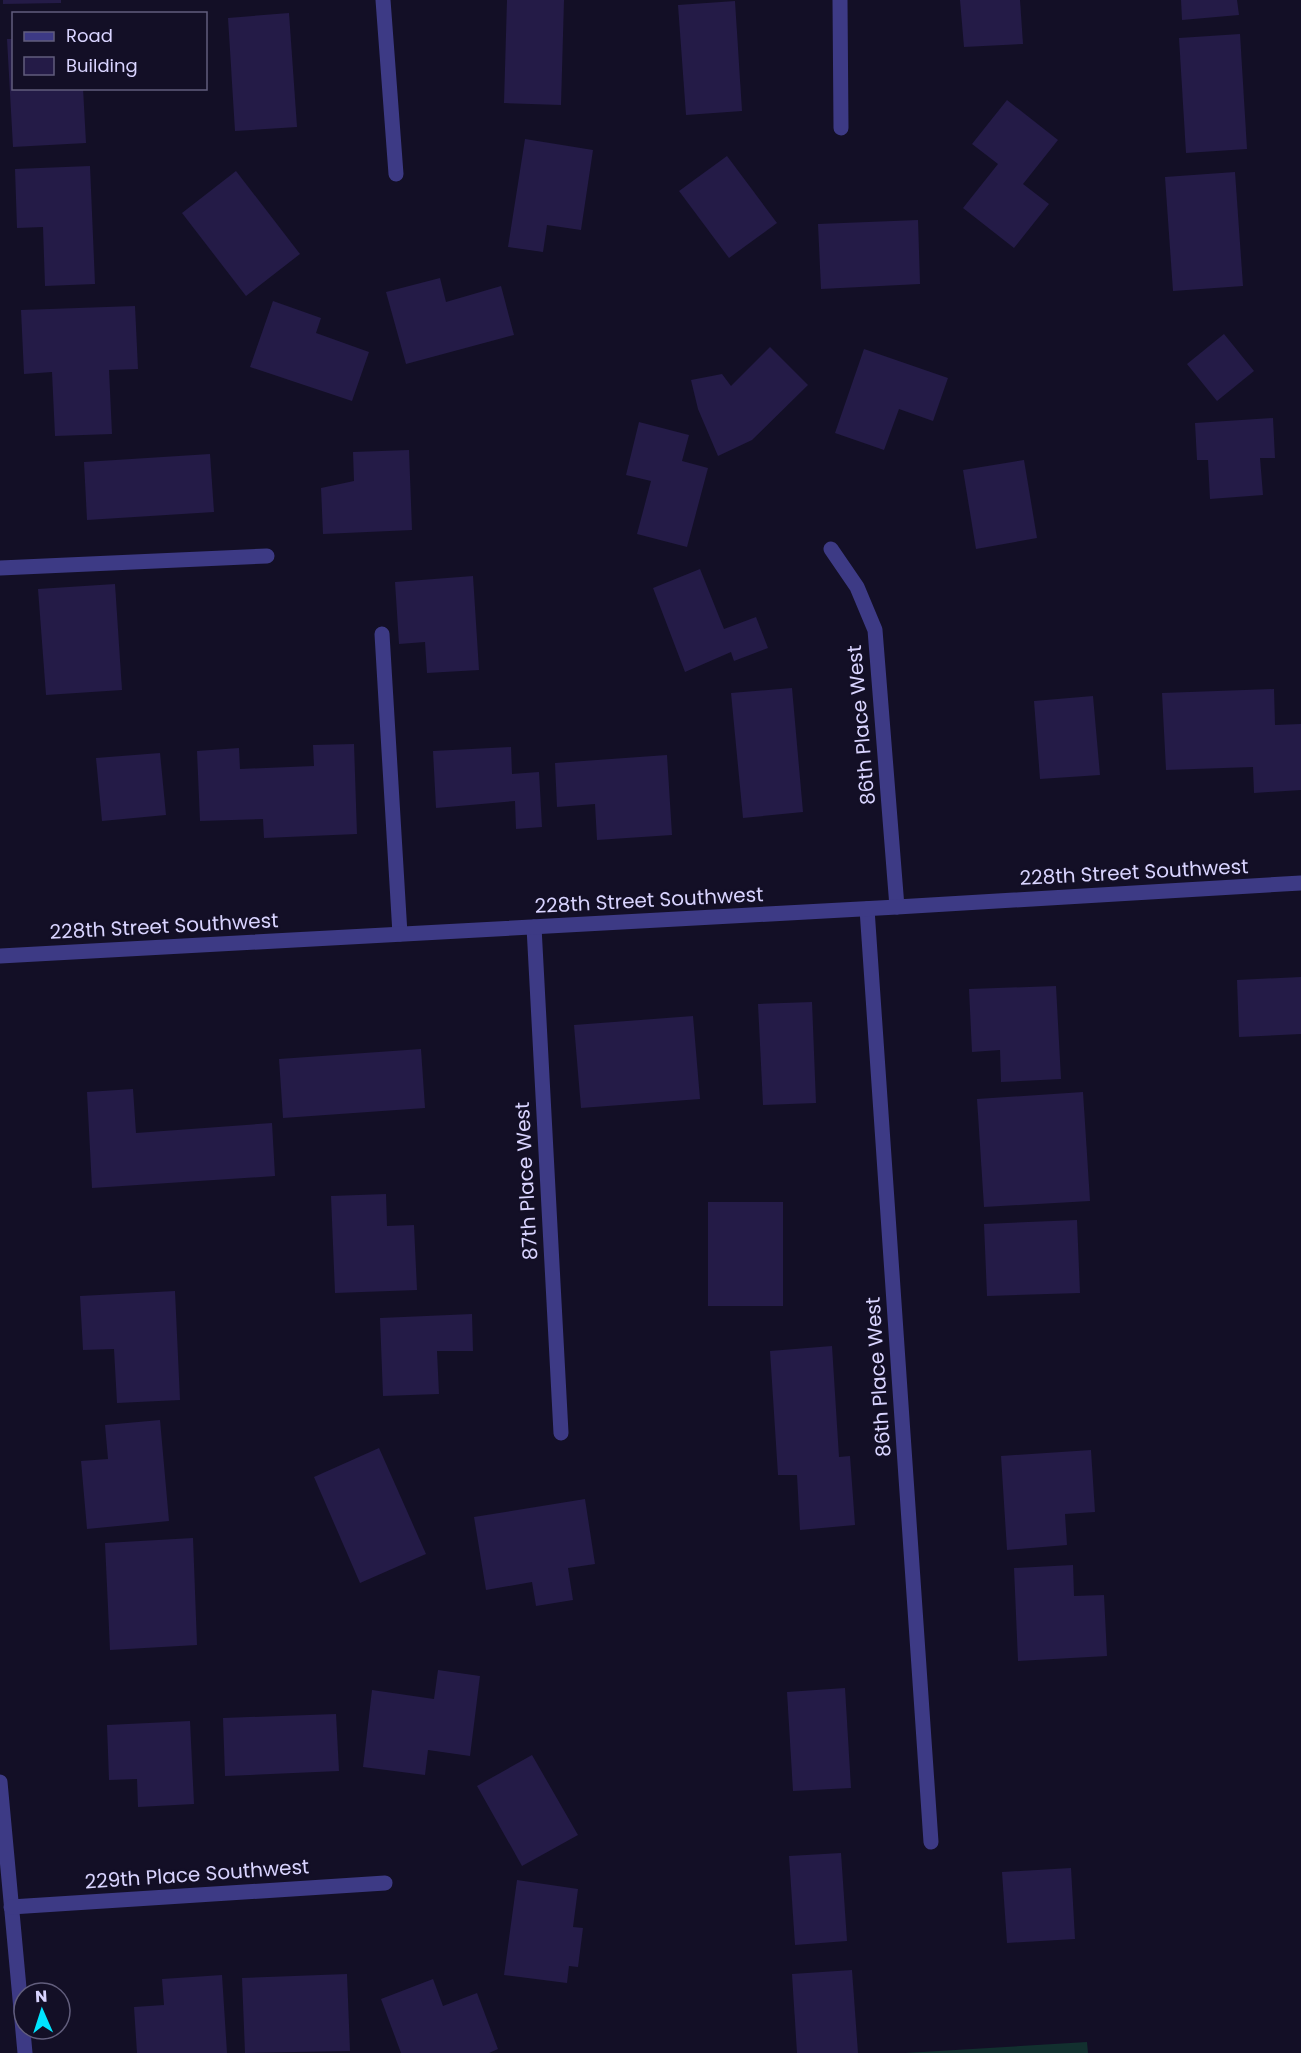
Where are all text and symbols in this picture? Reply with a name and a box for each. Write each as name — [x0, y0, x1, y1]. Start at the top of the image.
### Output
legend — [12, 12, 207, 90]
text: Road — [66, 23, 113, 48]
text: Building — [66, 53, 138, 78]
street label: 86th Place West — [840, 644, 882, 806]
street label: 228th Street Southwest — [1019, 852, 1249, 892]
street label: 228th Street Southwest — [534, 880, 764, 920]
street label: 228th Street Southwest — [49, 906, 279, 946]
street label: 87th Place West — [508, 1101, 544, 1261]
street label: 86th Place West — [858, 1296, 898, 1458]
street label: 229th Place Southwest — [84, 1852, 310, 1896]
north arrow — [12, 1981, 72, 2041]
text: N — [35, 1985, 48, 2008]

